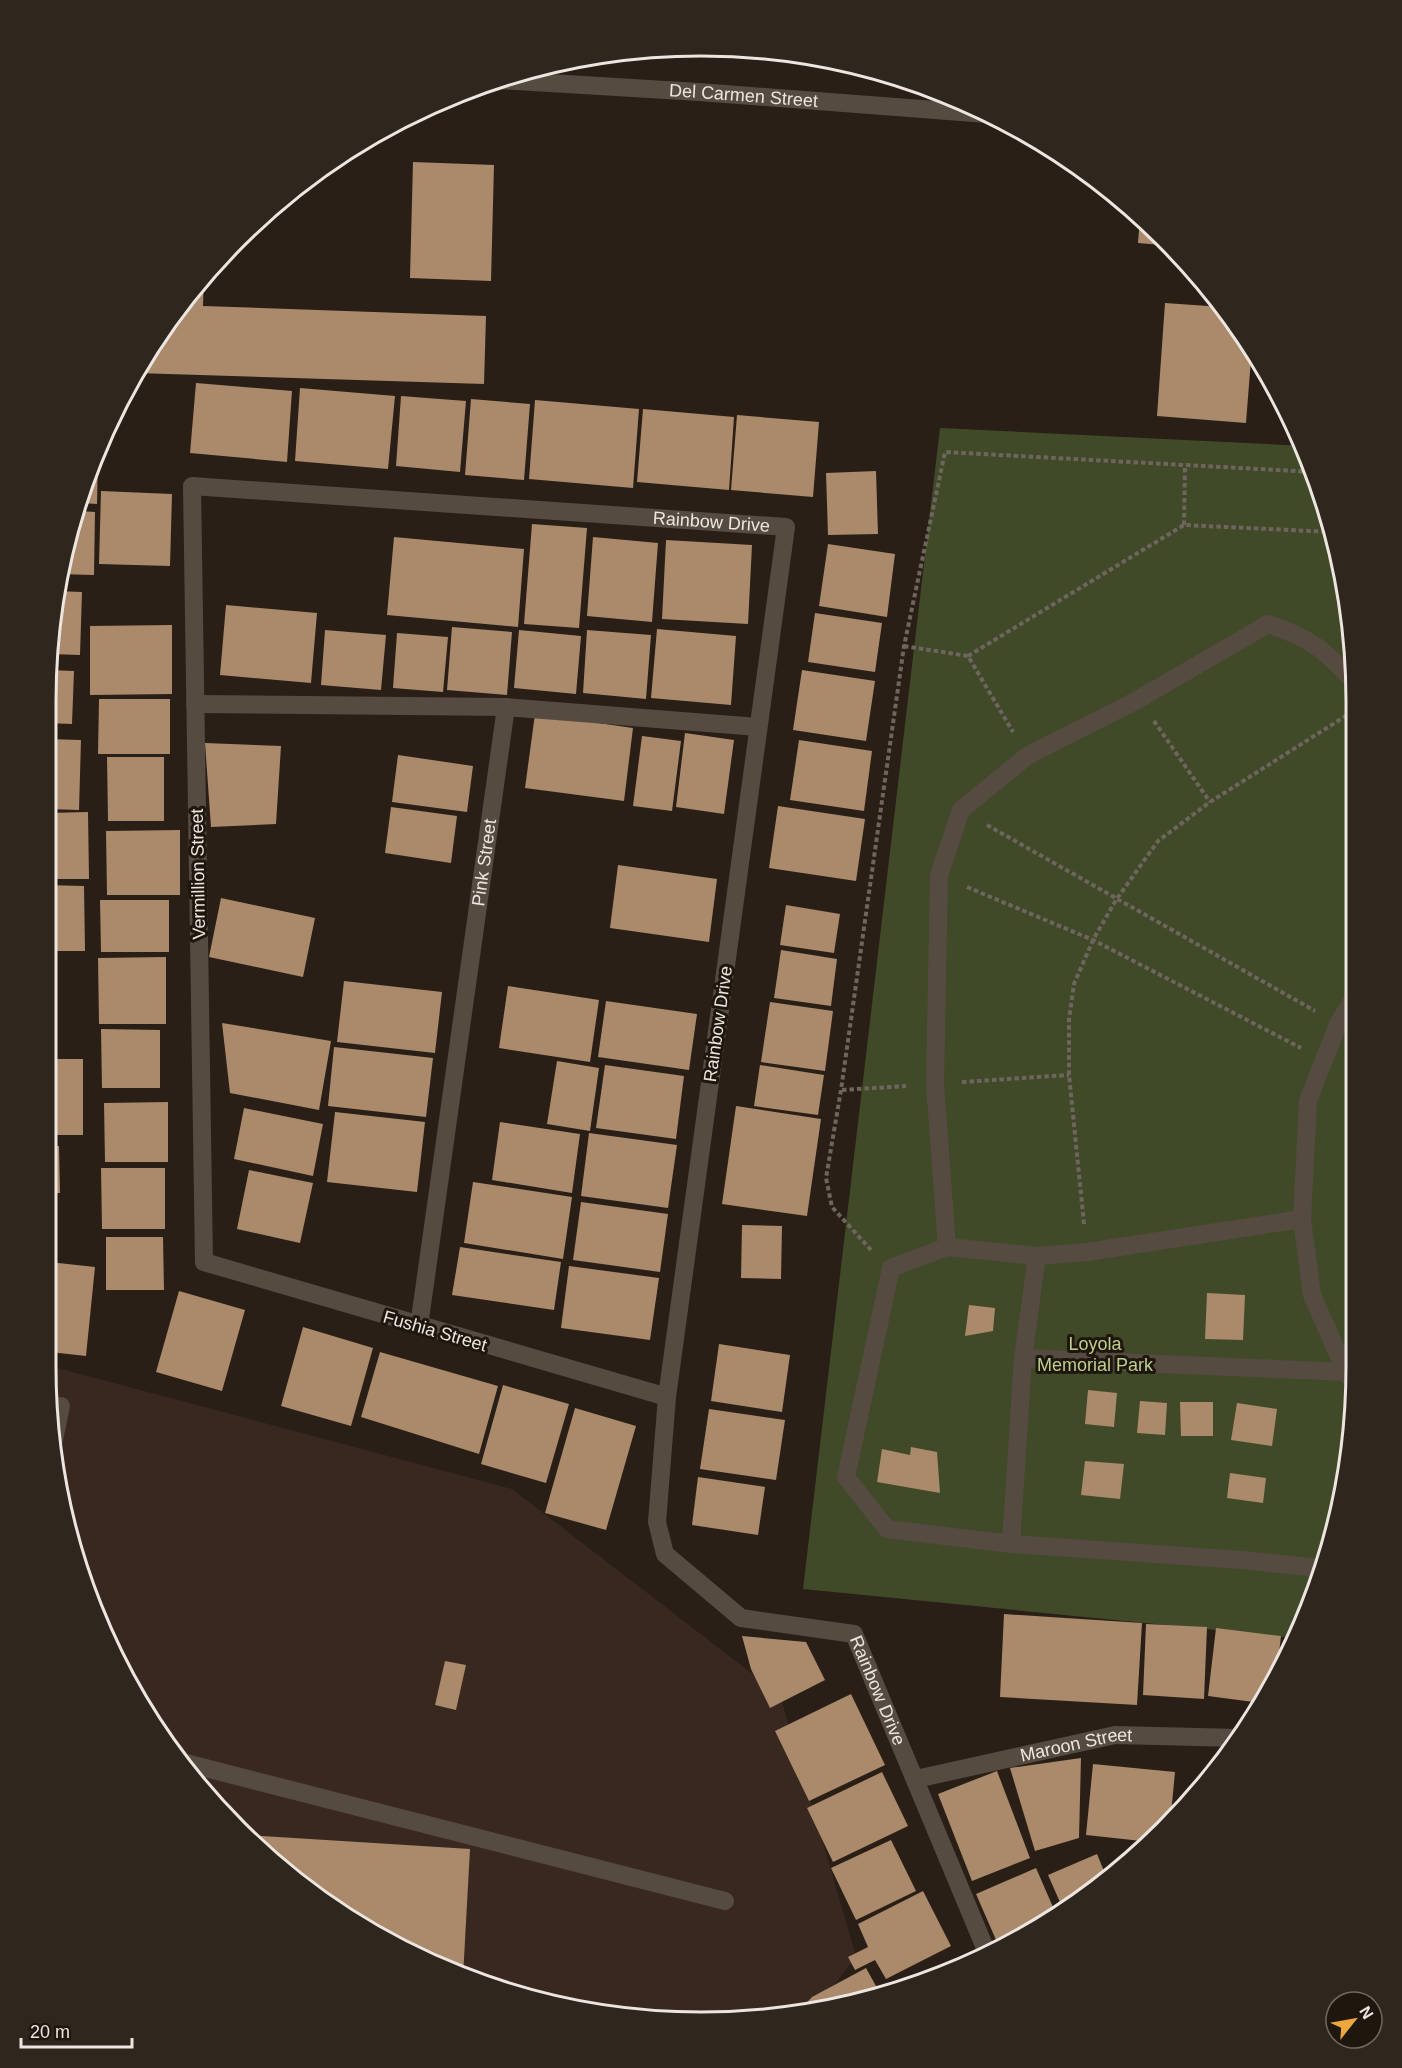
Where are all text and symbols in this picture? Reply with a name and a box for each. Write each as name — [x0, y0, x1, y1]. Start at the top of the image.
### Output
street label: Del Carmen Street — [669, 80, 819, 111]
street label: Rainbow Drive — [652, 508, 770, 536]
street label: Vermillion Street — [187, 808, 209, 940]
street label: Pink Street — [468, 818, 500, 908]
street label: Rainbow Drive — [700, 965, 736, 1083]
street label: Fushia Street — [381, 1307, 489, 1355]
park label: Loyola Memorial Park — [1037, 1334, 1154, 1375]
street label: Rainbow Drive — [846, 1633, 909, 1748]
street label: Maroon Street — [1018, 1725, 1133, 1766]
north arrow — [1324, 1990, 1384, 2050]
text: N — [1356, 2003, 1377, 2022]
scale bar — [21, 2011, 132, 2049]
text: 20 m — [30, 2022, 70, 2042]

